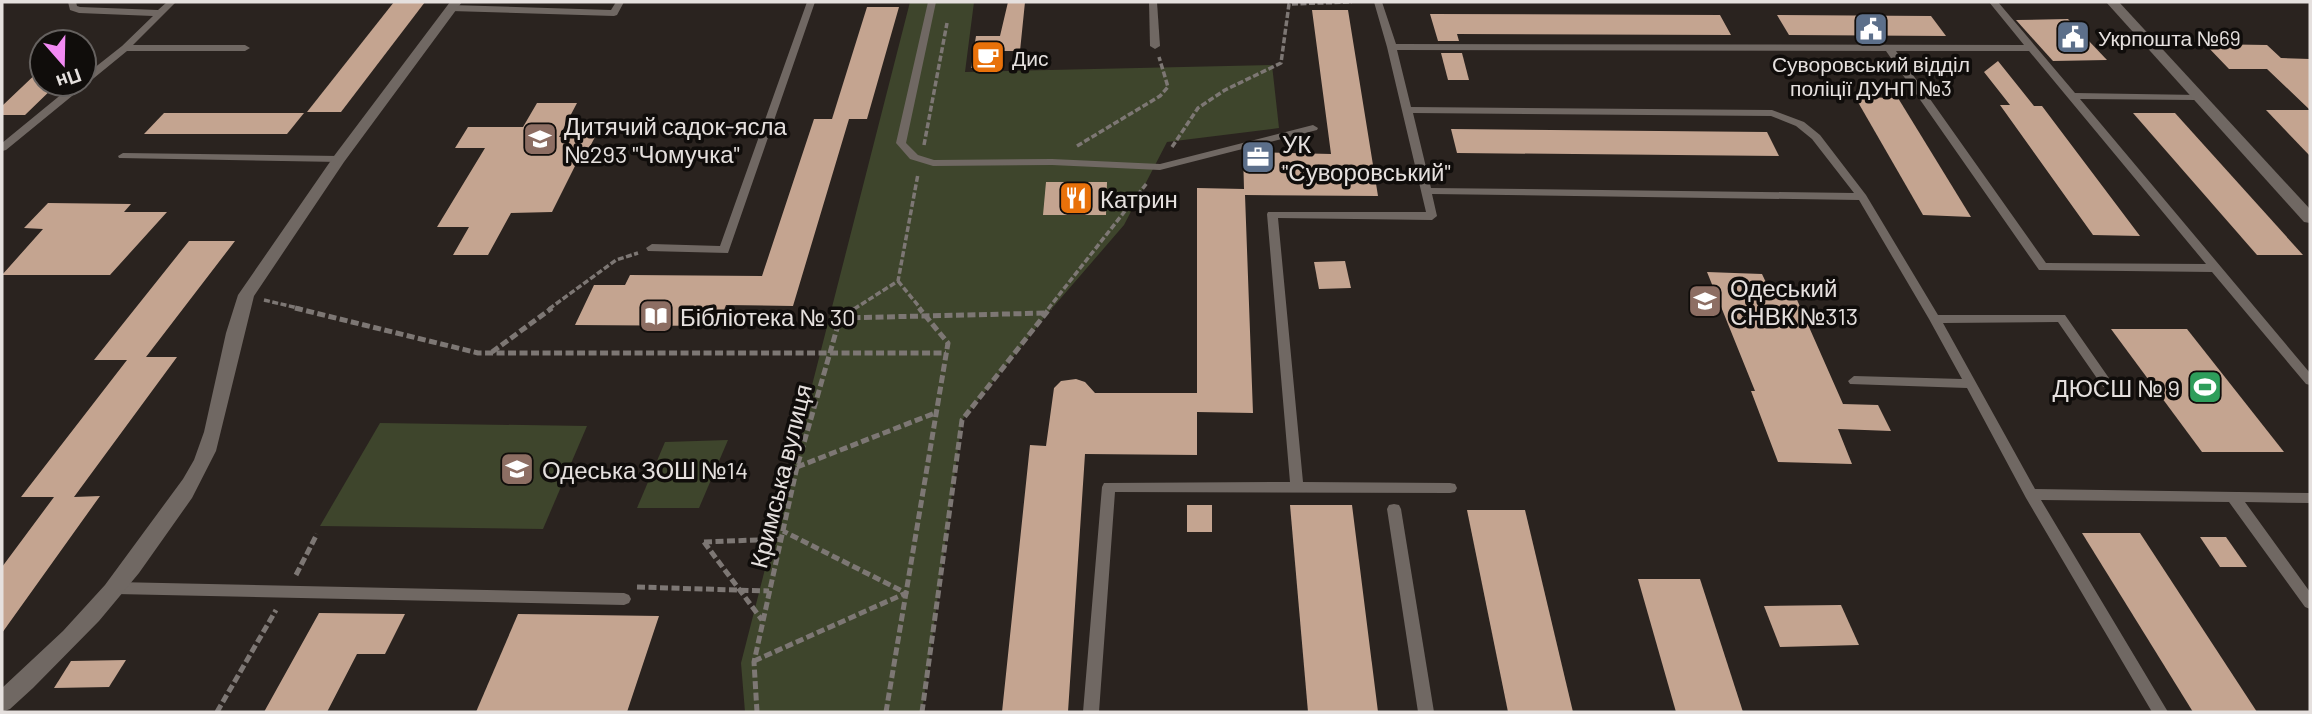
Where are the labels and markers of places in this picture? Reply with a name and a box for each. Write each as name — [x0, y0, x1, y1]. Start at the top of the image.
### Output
public building icon: Суворовський відділ поліції ДУНП №3 — [1852, 10, 1890, 48]
public building icon: Укрпошта №69 — [2054, 18, 2092, 56]
place label: Укрпошта №69 — [2098, 25, 2241, 50]
cafe icon: Дис — [969, 38, 1007, 76]
place label: Дис — [1012, 45, 1048, 70]
place label: Суворовський відділ поліції ДУНП №3 — [1772, 51, 1970, 100]
place label: Дитячий садок-ясла №293 "Чомучка" — [564, 111, 787, 168]
school or university icon: Дитячий садок-ясла №293 "Чомучка" — [521, 120, 559, 158]
place label: УК "Суворовський" — [1282, 129, 1451, 186]
office icon: УК "Суворовський" — [1239, 138, 1277, 176]
restaurant icon: Катрин — [1057, 179, 1095, 217]
place label: Катрин — [1100, 184, 1178, 213]
place label: Одеський СНВК №313 — [1730, 273, 1858, 330]
school or university icon: Одеський СНВК №313 — [1686, 282, 1724, 320]
library icon: Бібліотека № 30 — [637, 297, 675, 335]
place label: Бібліотека № 30 — [680, 302, 856, 331]
sports icon: ДЮСШ № 9 — [2186, 368, 2224, 406]
place label: ДЮСШ № 9 — [2053, 373, 2180, 402]
school or university icon: Одеська ЗОШ №14 — [498, 450, 536, 488]
place label: Одеська ЗОШ №14 — [542, 455, 748, 484]

